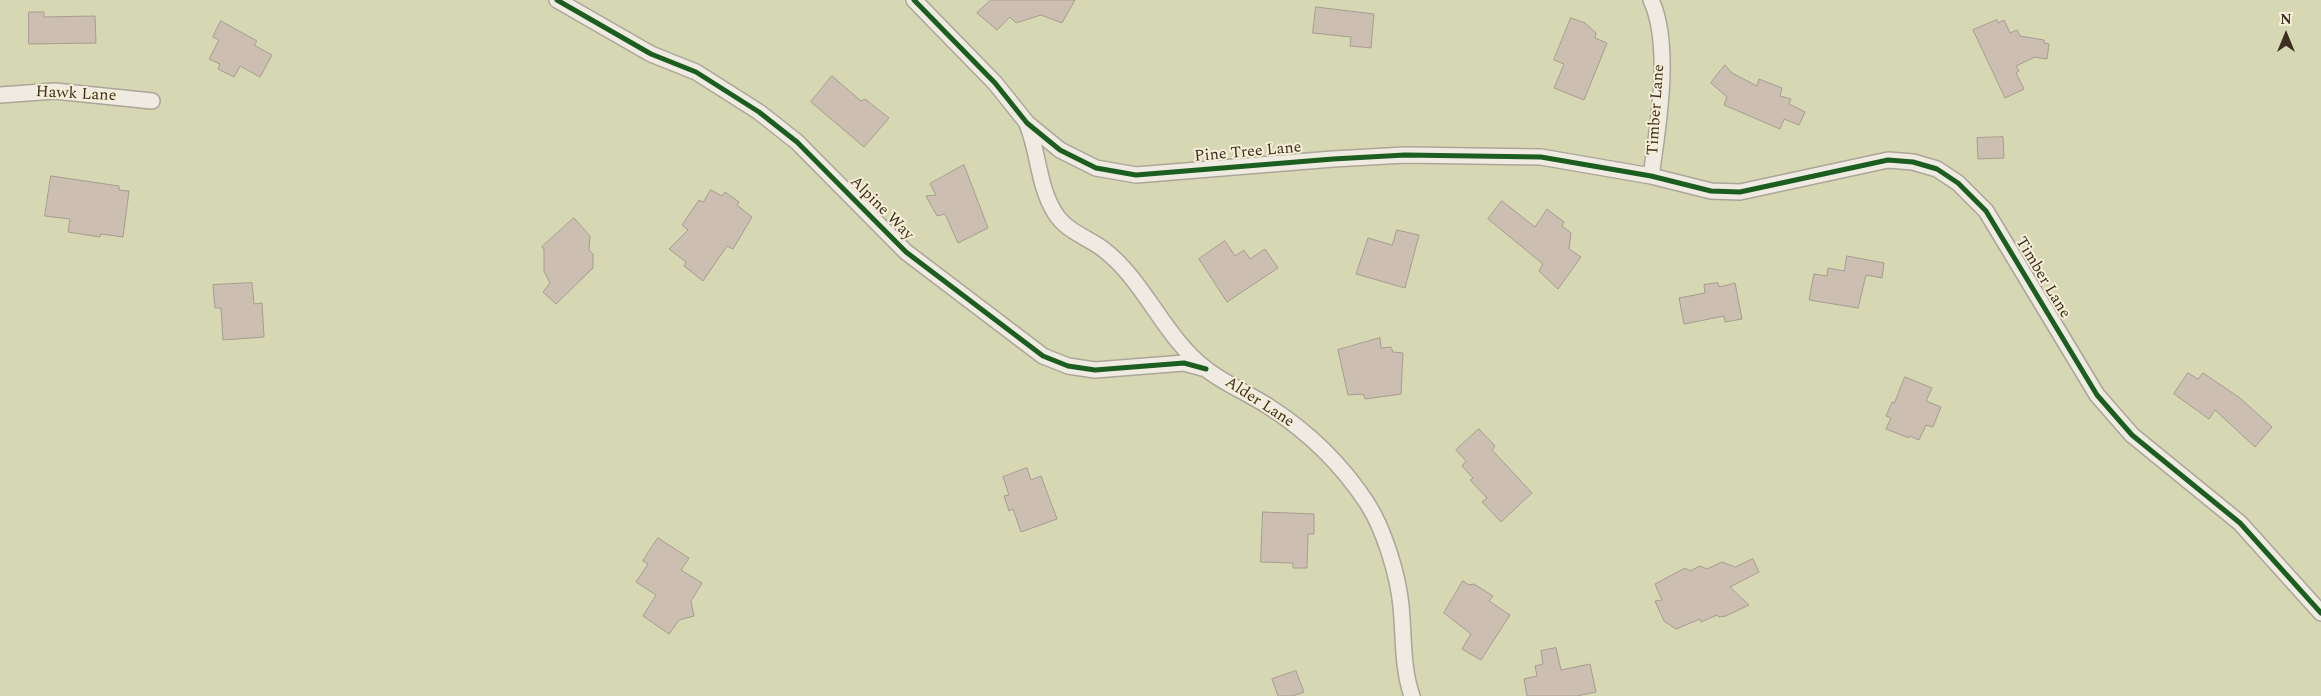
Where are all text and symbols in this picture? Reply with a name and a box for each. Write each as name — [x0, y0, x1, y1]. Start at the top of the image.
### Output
text: N — [2280, 9, 2292, 30]
north arrow — [2261, 10, 2311, 60]
street label: Timber Lane — [1644, 64, 1670, 156]
street label: Hawk Lane — [35, 83, 117, 107]
street label: Pine Tree Lane — [1194, 139, 1302, 167]
street label: Alpine Way — [845, 173, 917, 245]
street label: Timber Lane — [2010, 234, 2074, 322]
street label: Alder Lane — [1221, 374, 1297, 432]

